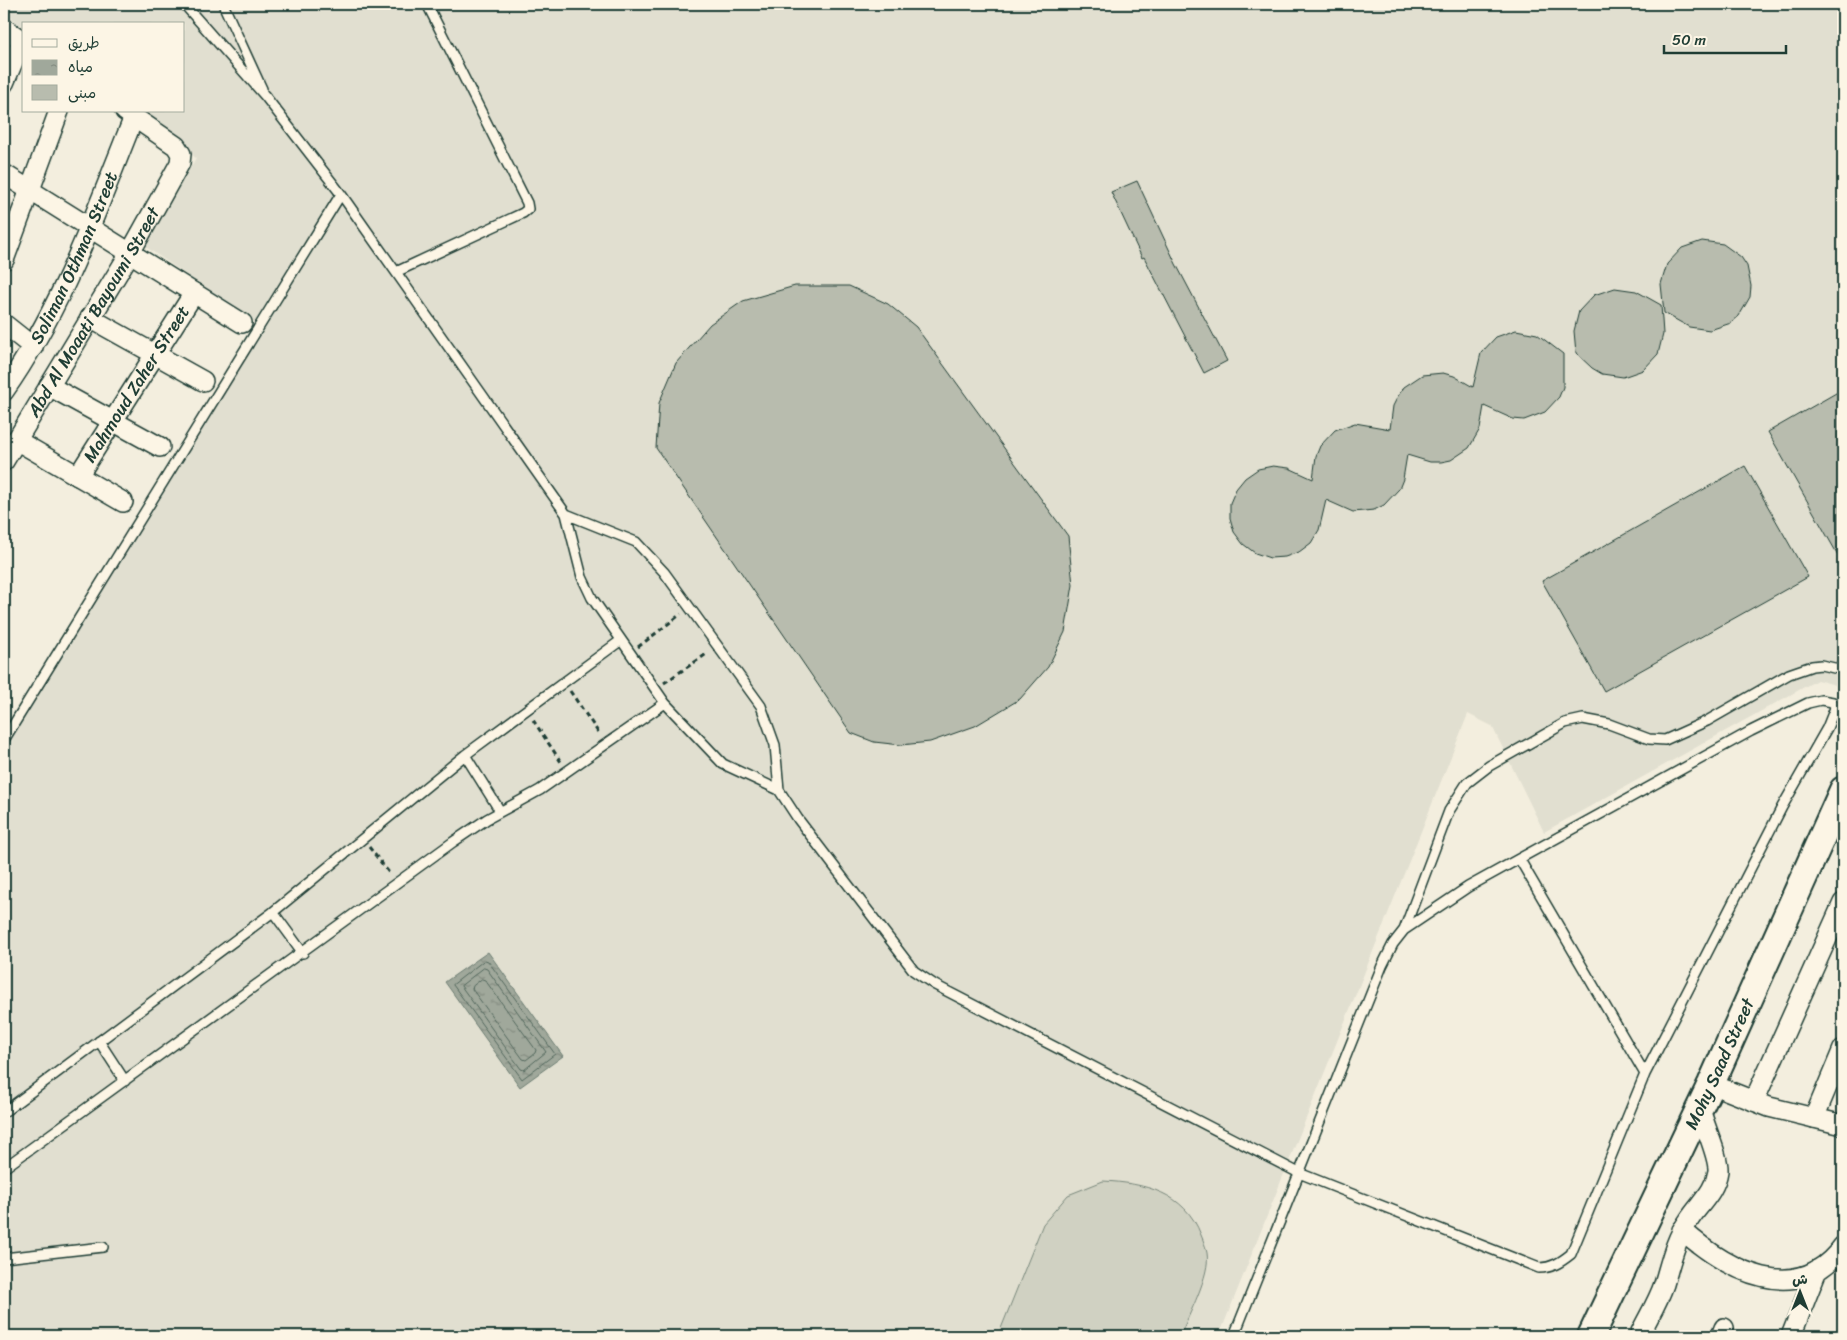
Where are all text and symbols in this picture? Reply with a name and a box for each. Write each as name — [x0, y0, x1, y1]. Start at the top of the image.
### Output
legend — [22, 22, 185, 112]
scale bar — [1664, 22, 1787, 54]
text: 50 m — [1672, 27, 1707, 53]
text: طريق — [68, 30, 100, 56]
text: مياه — [68, 54, 93, 80]
text: مبنى — [68, 80, 96, 106]
street label: Soliman Othman Street — [21, 167, 127, 350]
street label: Abd Al Moaati Bayoumi Street — [18, 200, 169, 424]
street label: Mahmoud Zaher Street — [74, 299, 199, 469]
street label: Mohy Saad Street — [1676, 992, 1764, 1135]
text: ش — [1792, 1267, 1808, 1292]
north arrow — [1774, 1268, 1824, 1318]

